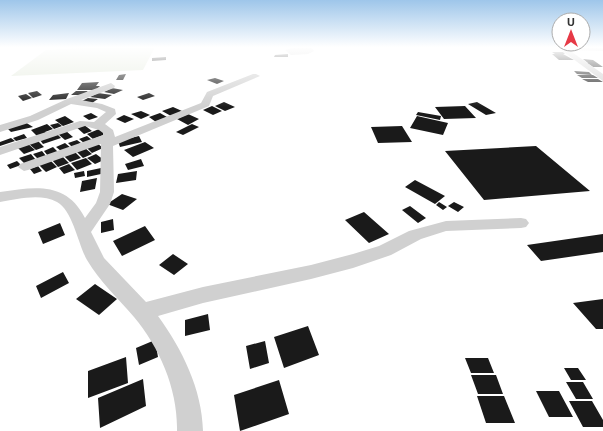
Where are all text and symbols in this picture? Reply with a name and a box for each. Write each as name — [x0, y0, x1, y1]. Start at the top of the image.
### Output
north arrow — [551, 12, 591, 52]
text: U — [567, 14, 575, 29]

